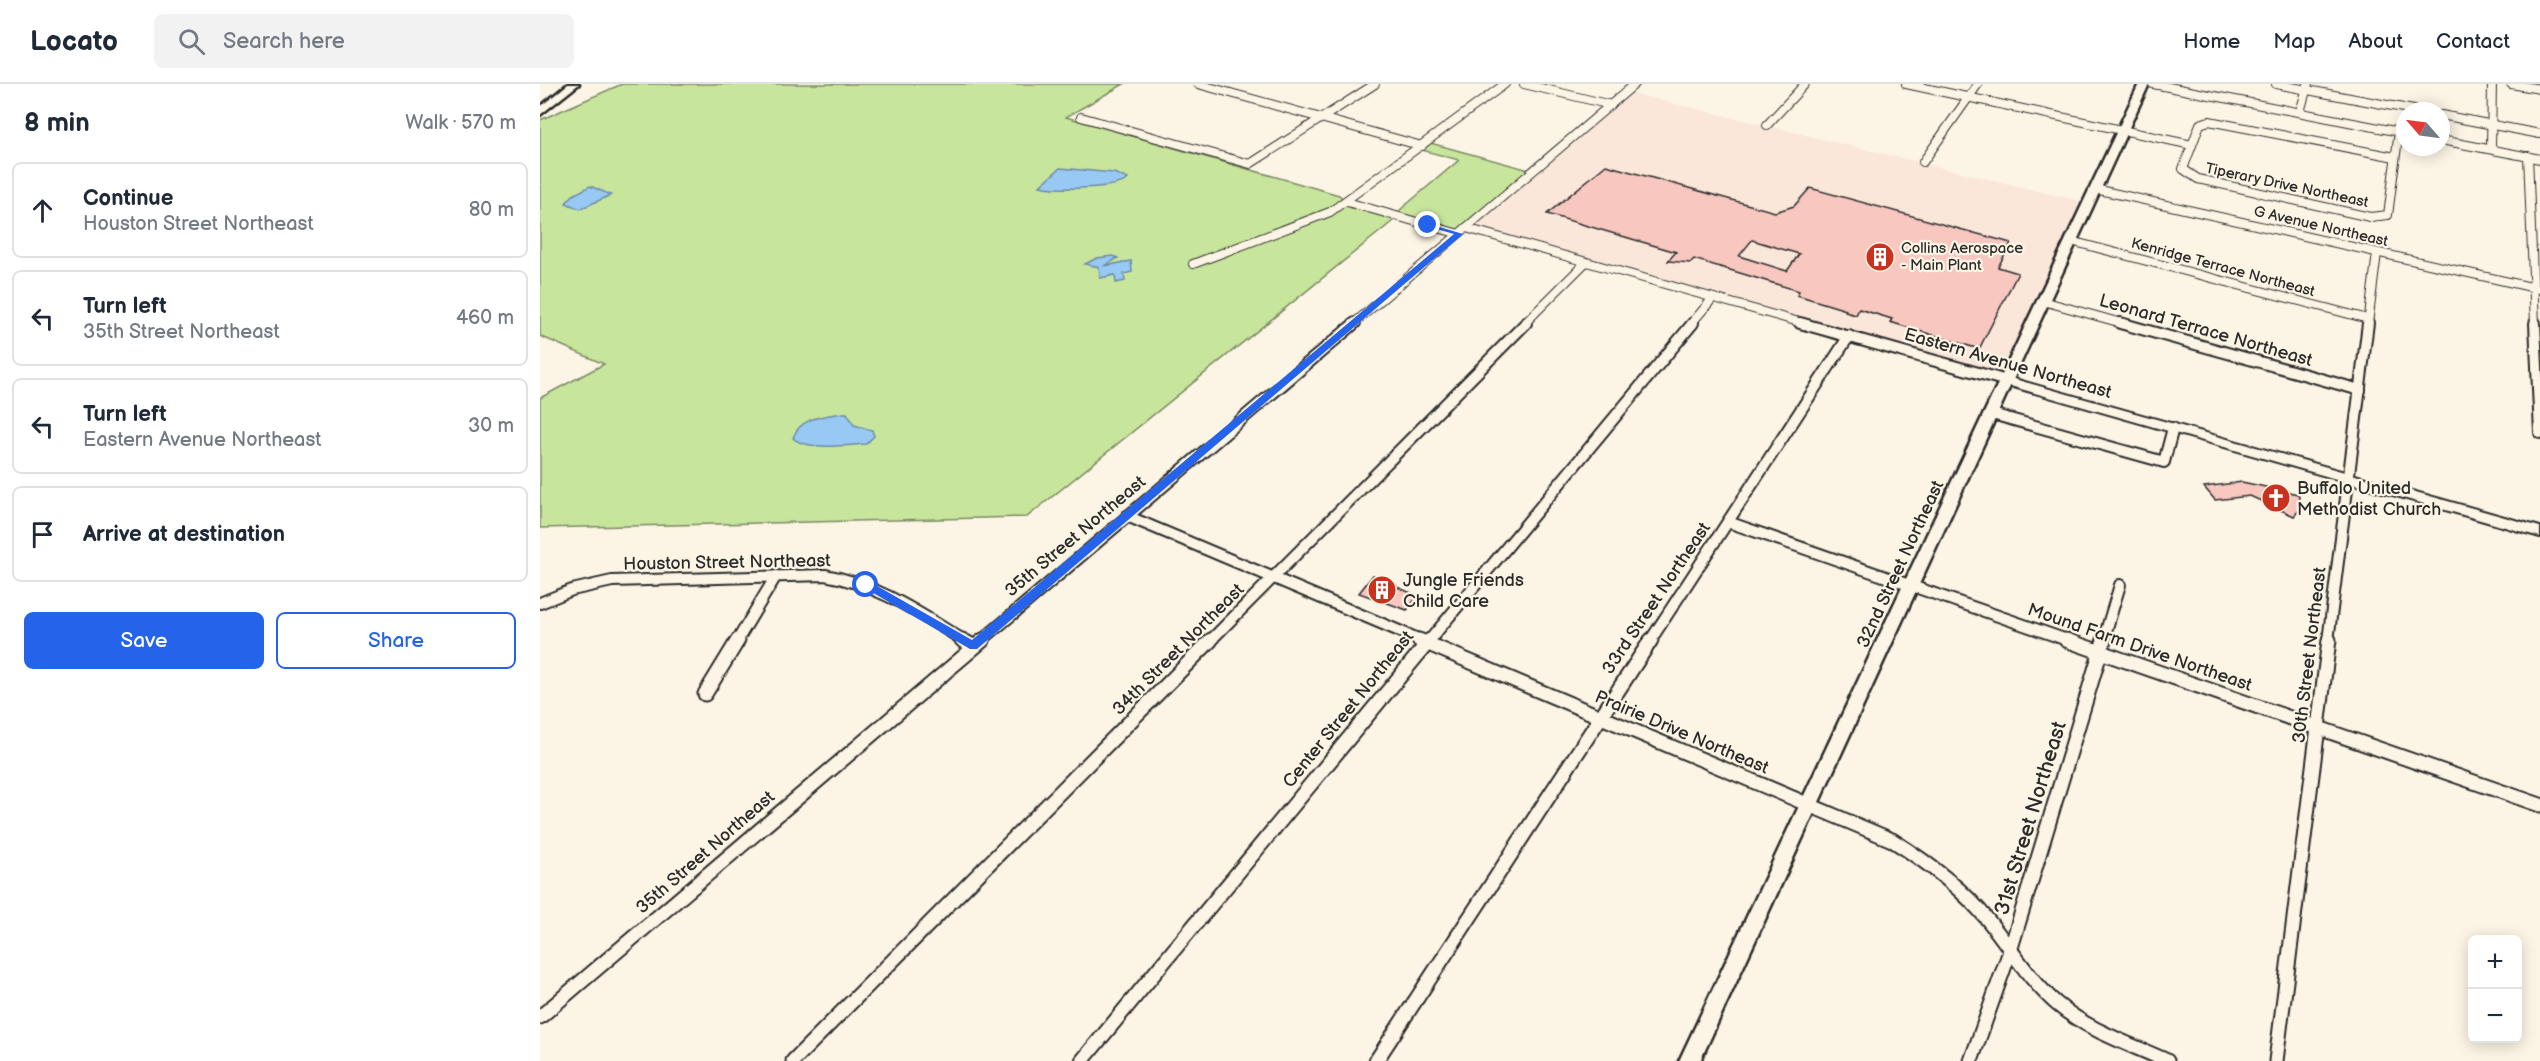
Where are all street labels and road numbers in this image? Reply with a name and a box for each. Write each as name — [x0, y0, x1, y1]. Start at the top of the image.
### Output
street label: Tiperary Drive Northeast — [2204, 159, 2371, 212]
street label: G Avenue Northeast — [2252, 202, 2390, 251]
street label: Kenridge Terrace Northeast — [2129, 234, 2317, 301]
street label: Leonard Terrace Northeast — [2097, 290, 2315, 371]
street label: Eastern Avenue Northeast — [1902, 324, 2114, 403]
street label: 35th Street Northeast — [1001, 471, 1150, 601]
street label: 32nd Street Northeast — [1852, 477, 1949, 651]
street label: 33rd Street Northeast — [1598, 518, 1715, 678]
street label: Houston Street Northeast — [623, 550, 831, 575]
street label: 30th Street Northeast — [2288, 565, 2331, 744]
street label: 34th Street Northeast — [1108, 579, 1249, 720]
street label: Mound Farm Drive Northeast — [2025, 599, 2255, 696]
street label: Center Street Northeast — [1279, 626, 1418, 792]
street label: Prairie Drive Northeast — [1592, 686, 1772, 779]
street label: 31st Street Northeast — [1989, 718, 2072, 918]
street label: 35th Street Northeast — [632, 786, 779, 918]

